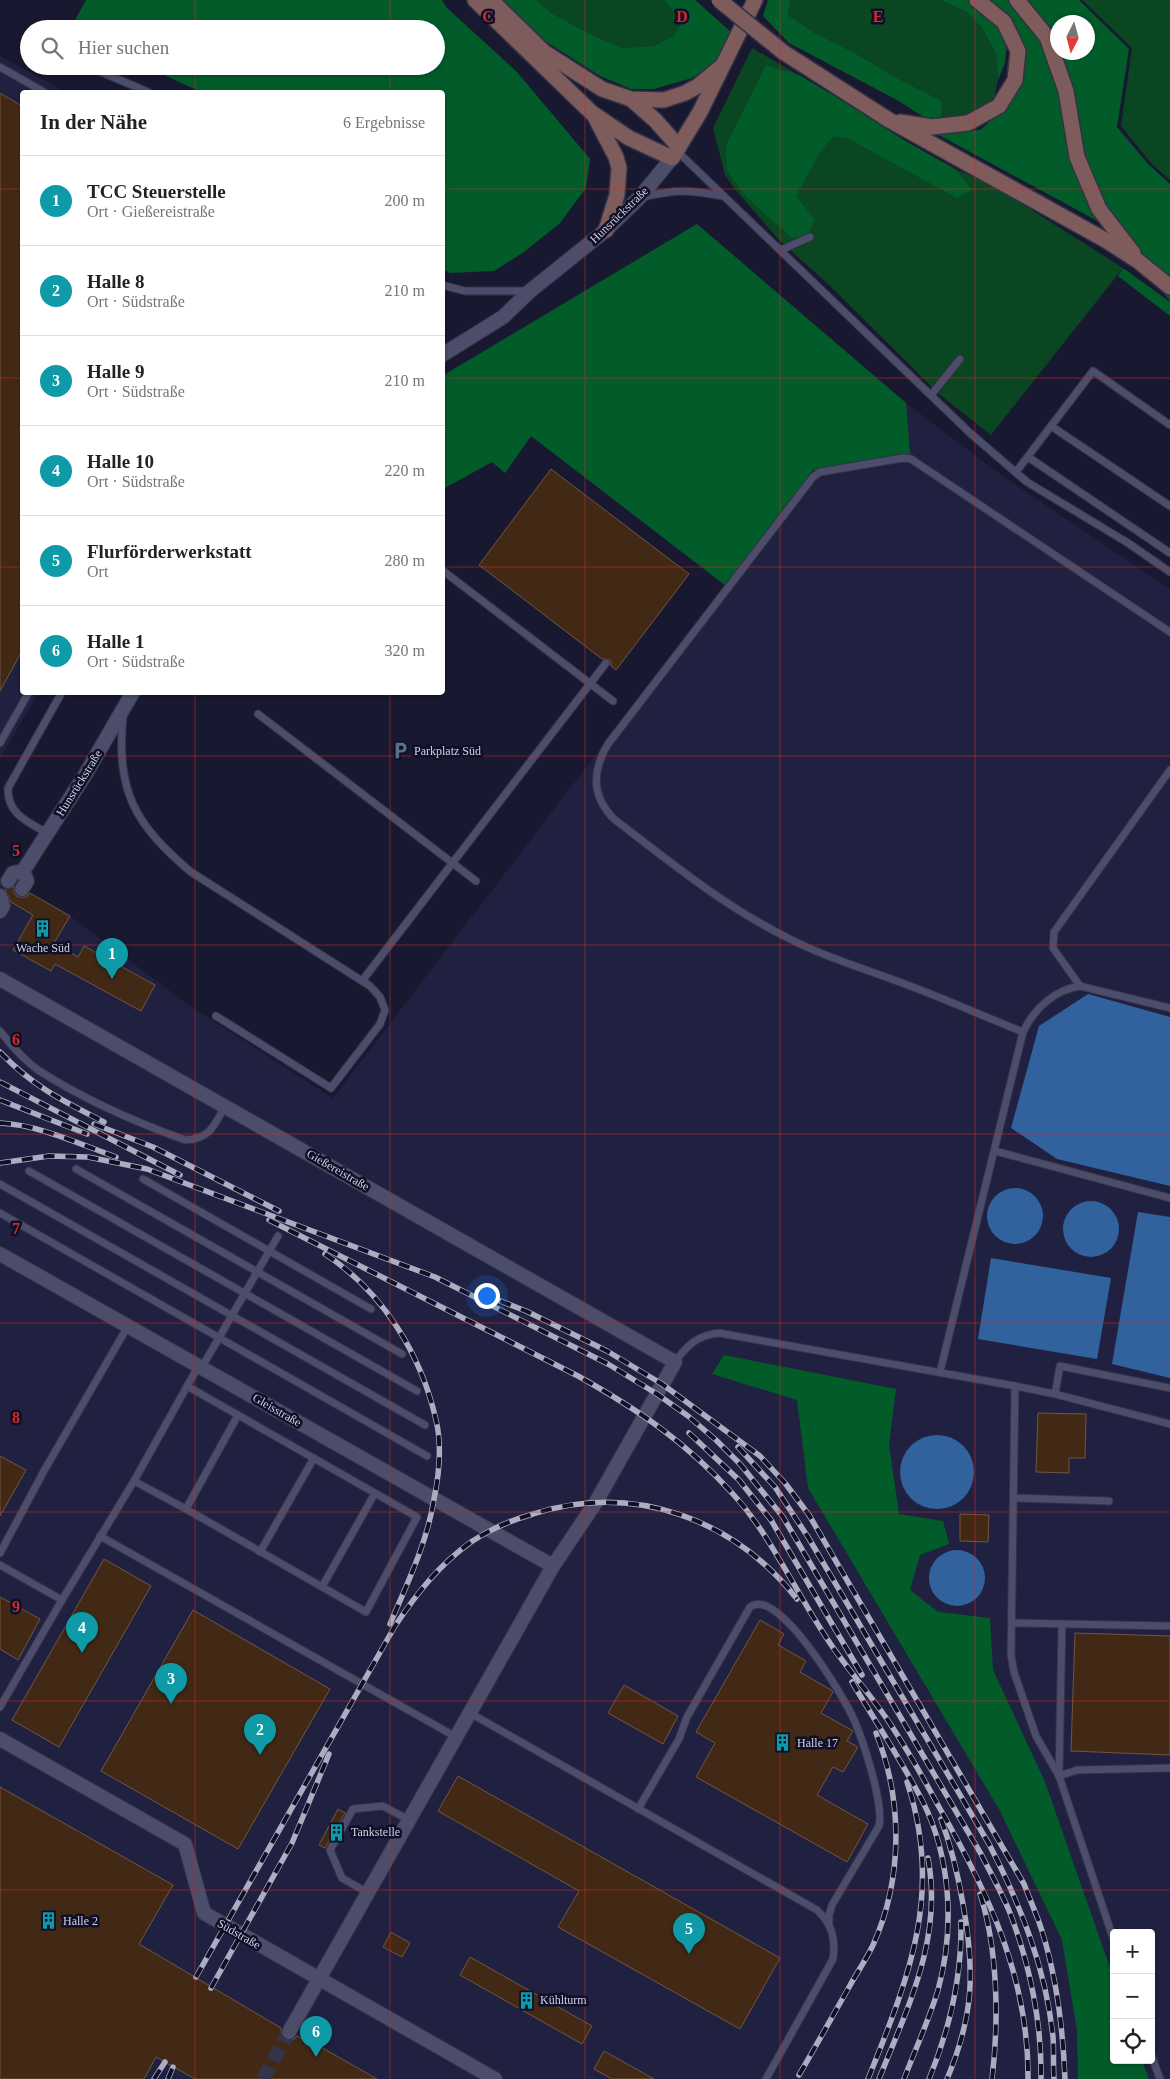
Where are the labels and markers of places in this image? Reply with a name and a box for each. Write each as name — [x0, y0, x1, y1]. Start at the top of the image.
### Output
parking icon: Parkplatz Süd — [390, 741, 410, 761]
place label: Parkplatz Süd — [414, 744, 481, 758]
building icon: Wache Süd — [33, 919, 53, 939]
pin: 1 — [96, 938, 128, 979]
place label: Wache Süd — [16, 941, 70, 955]
pin: 4 — [66, 1612, 98, 1653]
pin: 3 — [155, 1663, 187, 1704]
pin: 2 — [244, 1714, 276, 1755]
building icon: Halle 17 — [773, 1733, 793, 1753]
place label: Halle 17 — [797, 1736, 838, 1750]
building icon: Tankstelle — [327, 1822, 347, 1842]
place label: Tankstelle — [351, 1825, 400, 1839]
building icon: Halle 2 — [39, 1911, 59, 1931]
pin: 5 — [673, 1913, 705, 1954]
place label: Halle 2 — [63, 1914, 98, 1928]
building icon: Kühlturm — [516, 1990, 536, 2010]
place label: Kühlturm — [540, 1993, 587, 2007]
pin: 6 — [300, 2016, 332, 2057]

